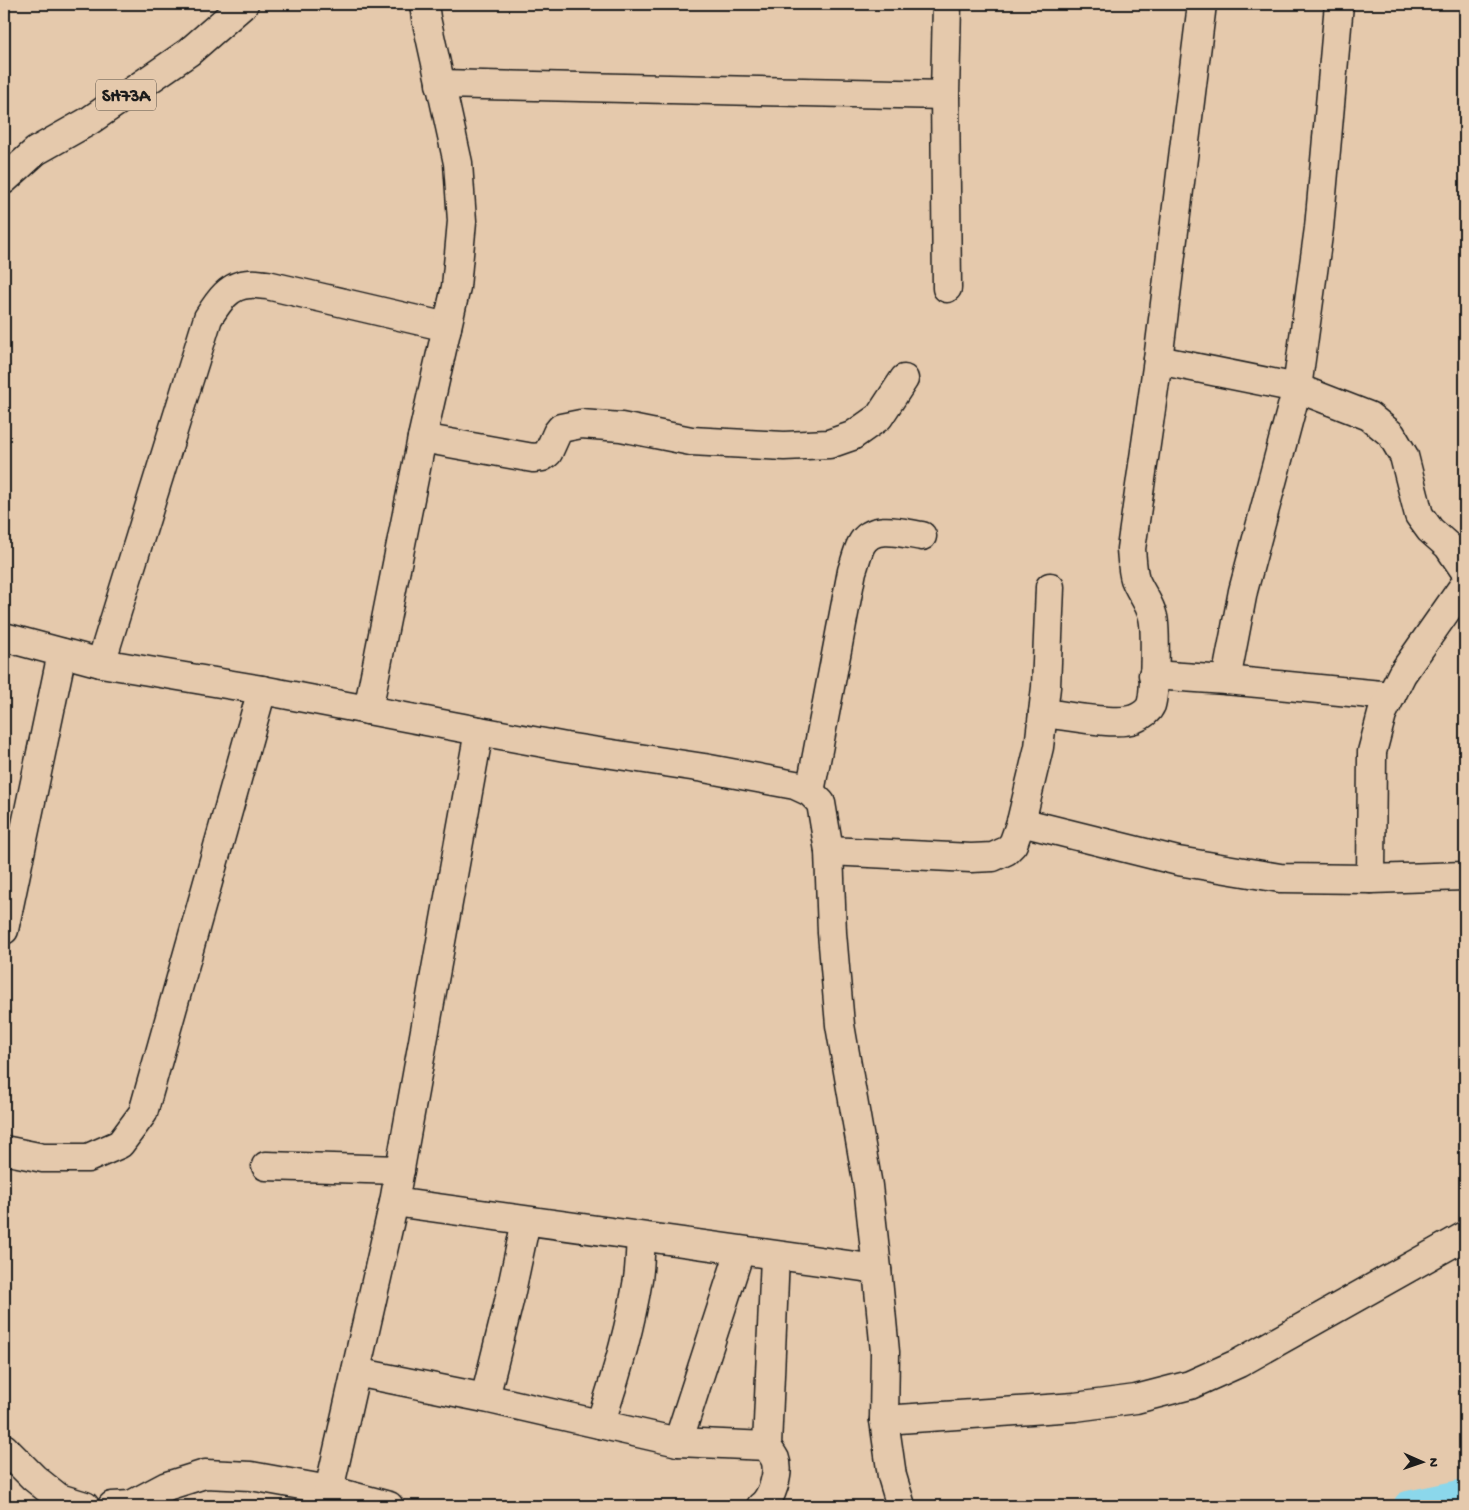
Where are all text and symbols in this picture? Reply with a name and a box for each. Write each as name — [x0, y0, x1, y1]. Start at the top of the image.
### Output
road number: SH73A — [96, 80, 156, 110]
north arrow — [1396, 1438, 1446, 1488]
text: N — [1424, 1458, 1441, 1467]

